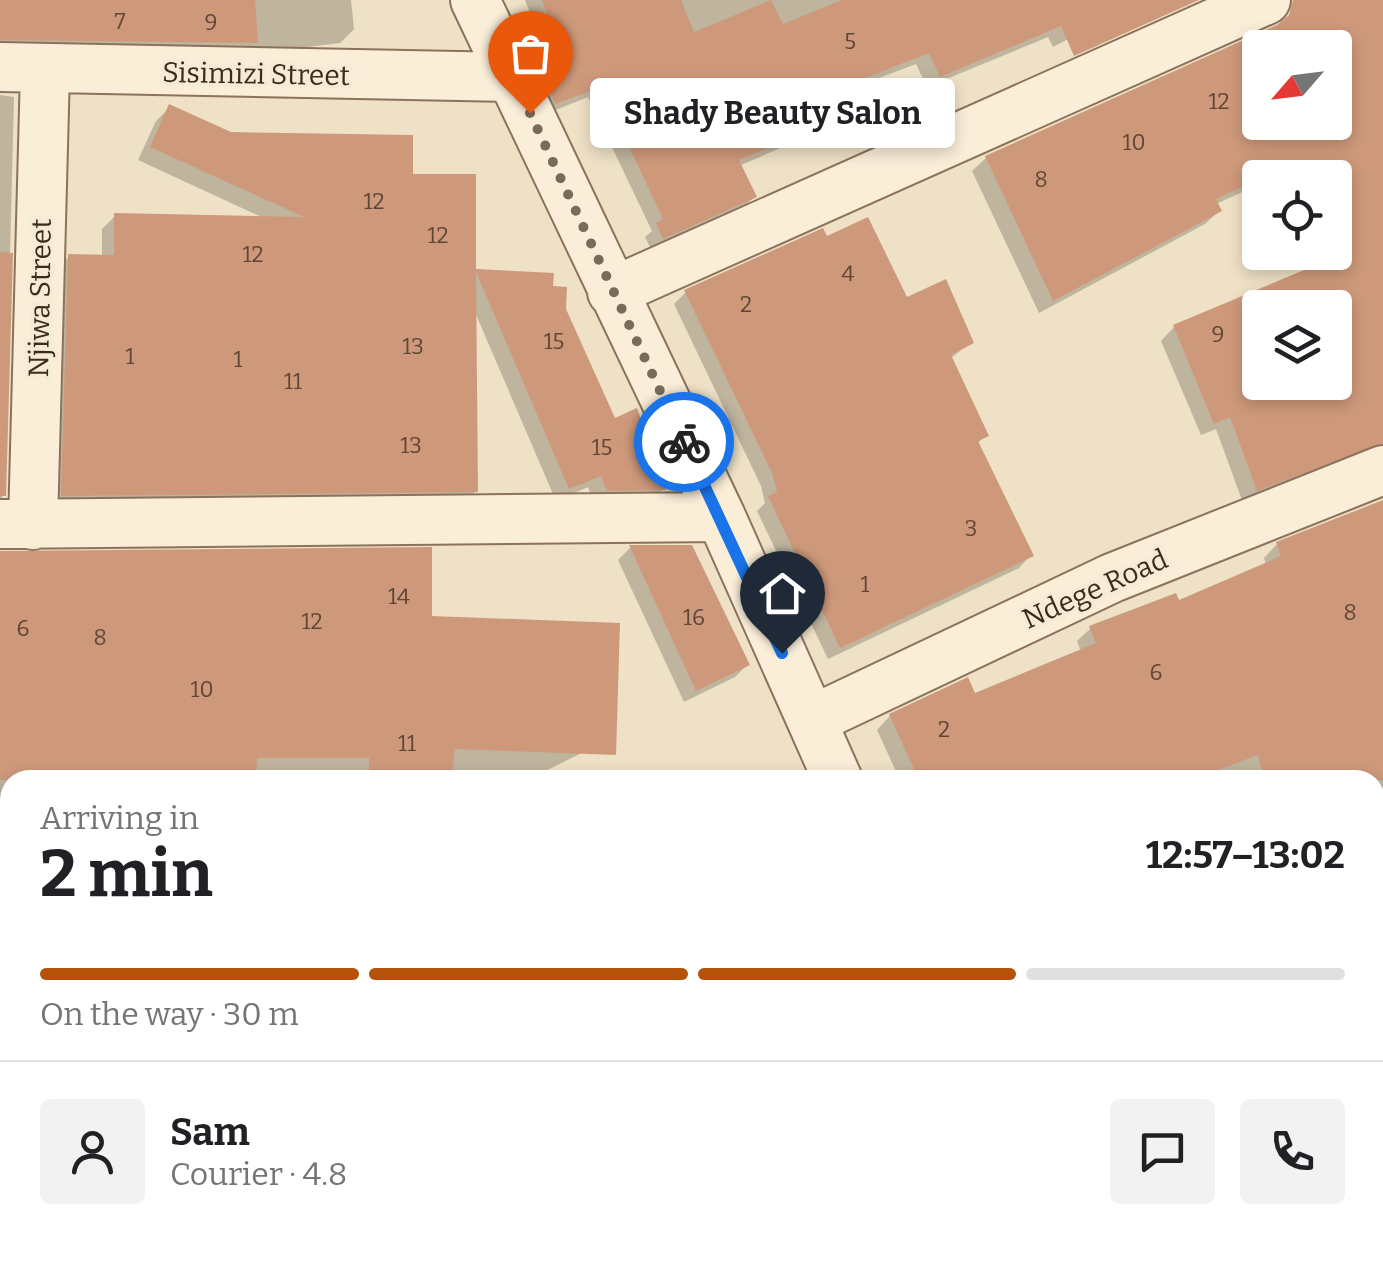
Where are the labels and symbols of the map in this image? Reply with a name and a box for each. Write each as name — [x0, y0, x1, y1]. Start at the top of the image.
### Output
house number: 7 — [114, 8, 126, 35]
house number: 9 — [205, 9, 217, 36]
pin — [488, 11, 573, 114]
house number: 5 — [844, 28, 856, 55]
north arrow — [1242, 30, 1352, 140]
street label: Sisimizi Street — [162, 56, 350, 92]
callout: Shady Beauty Salon — [590, 78, 955, 148]
house number: 12 — [1209, 88, 1229, 115]
house number: 10 — [1122, 129, 1146, 156]
house number: 8 — [1034, 166, 1048, 193]
house number: 12 — [364, 188, 384, 215]
street label: Njiwa Street — [22, 218, 58, 378]
house number: 12 — [428, 222, 448, 249]
house number: 12 — [243, 241, 263, 268]
house number: 4 — [842, 260, 855, 287]
house number: 2 — [740, 291, 752, 318]
house number: 9 — [1212, 321, 1224, 348]
house number: 15 — [544, 328, 564, 355]
house number: 13 — [402, 333, 424, 360]
house number: 1 — [126, 343, 135, 370]
house number: 1 — [234, 346, 243, 373]
house number: 11 — [284, 368, 302, 395]
courier — [634, 392, 734, 492]
house number: 13 — [400, 432, 422, 459]
house number: 15 — [592, 434, 612, 461]
house number: 3 — [965, 515, 977, 542]
street label: Ndege Road — [1017, 542, 1173, 636]
pin — [740, 551, 825, 654]
house number: 1 — [861, 571, 870, 598]
house number: 14 — [388, 583, 410, 610]
house number: 8 — [1343, 599, 1357, 626]
house number: 16 — [683, 604, 705, 631]
house number: 12 — [302, 608, 322, 635]
house number: 6 — [17, 615, 29, 642]
house number: 8 — [93, 624, 107, 651]
house number: 6 — [1150, 659, 1162, 686]
house number: 10 — [190, 676, 214, 703]
house number: 2 — [938, 716, 950, 743]
house number: 11 — [398, 730, 416, 757]

